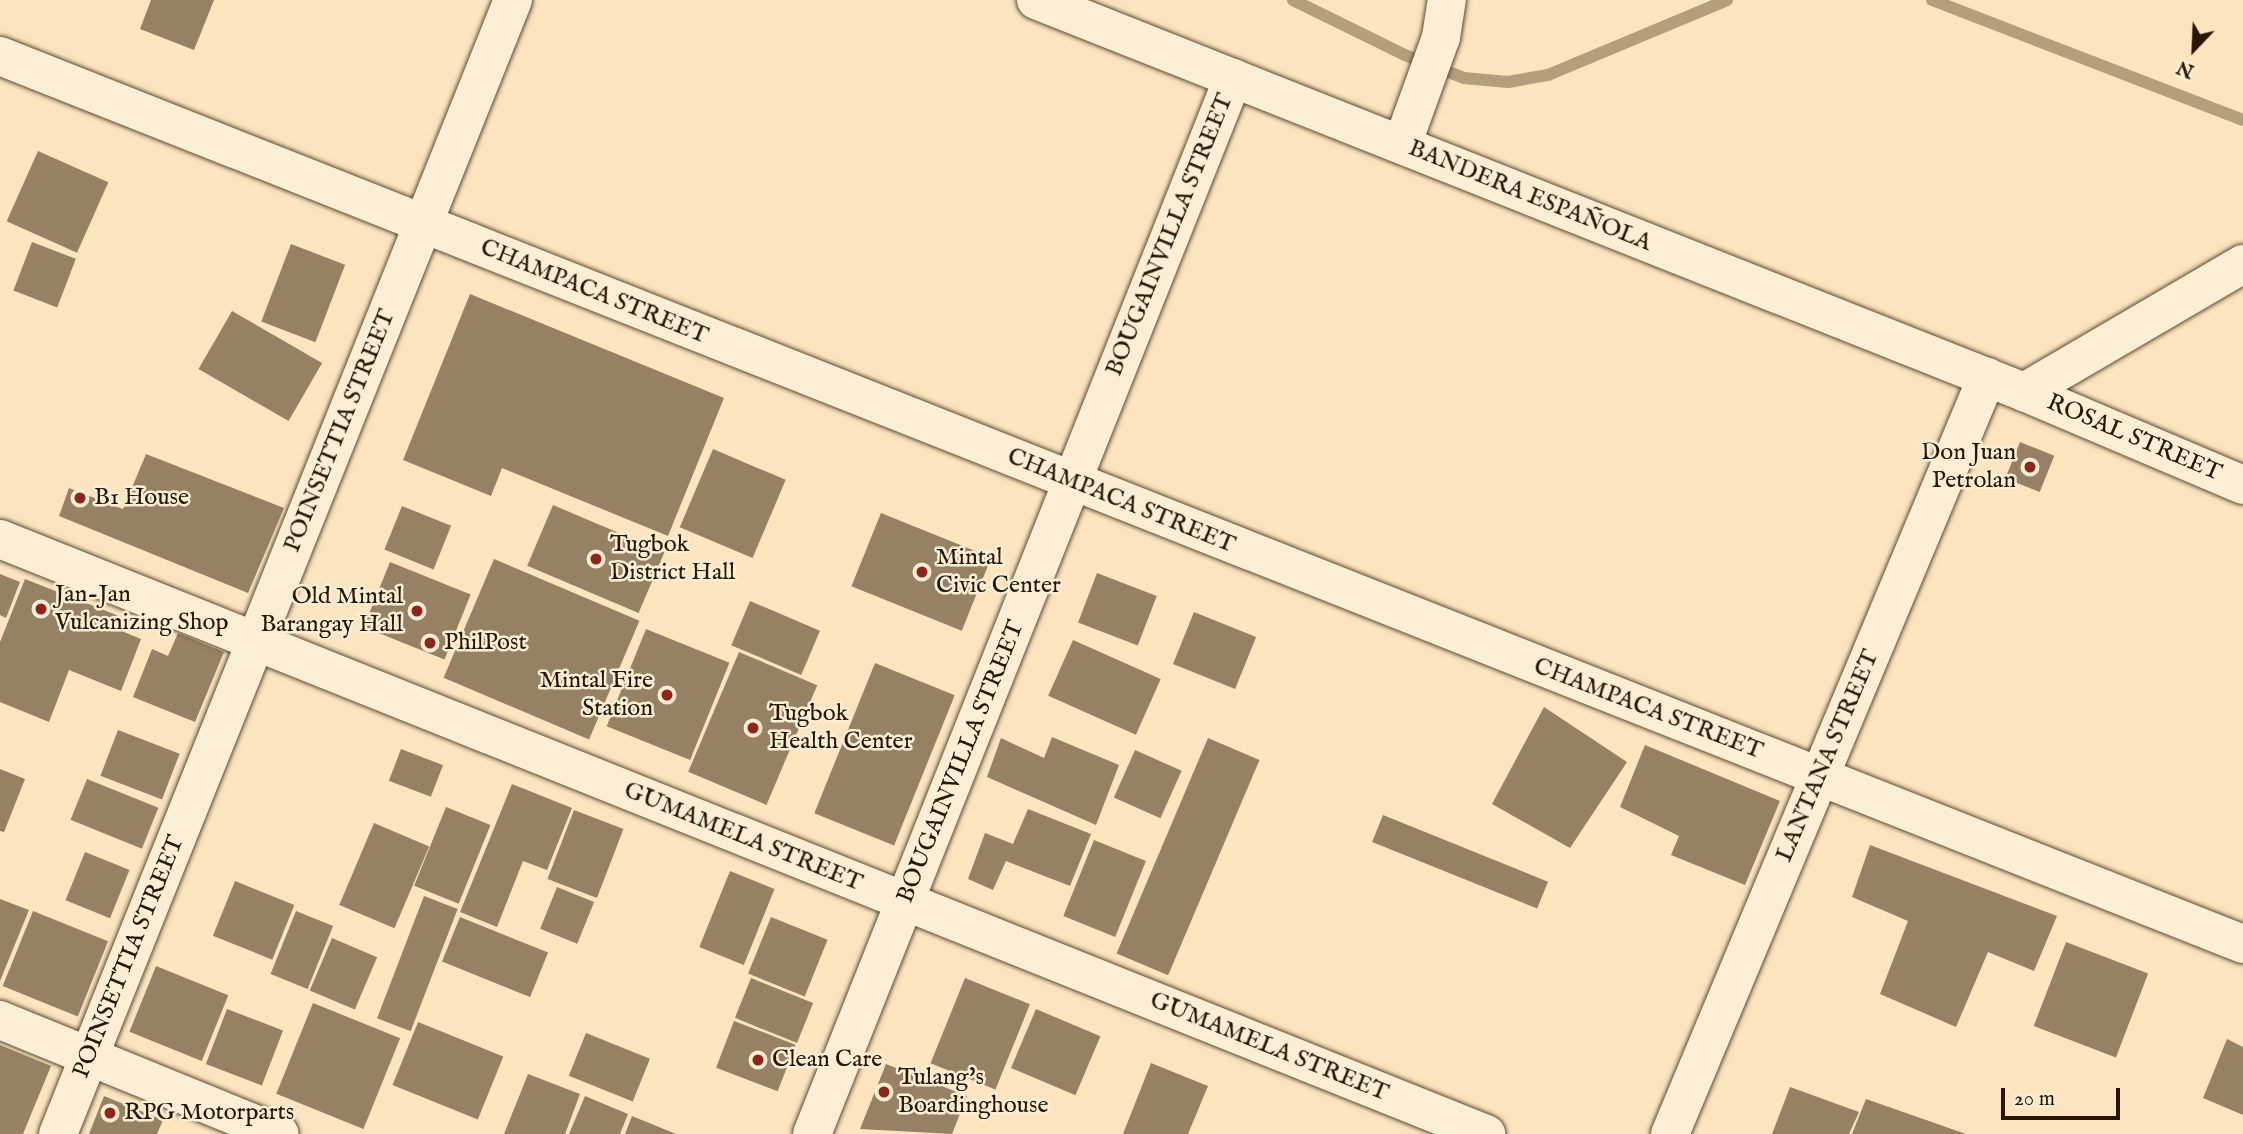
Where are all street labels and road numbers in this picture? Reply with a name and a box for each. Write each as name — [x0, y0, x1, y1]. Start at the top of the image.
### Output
street label: BOUGAINVILLA STREET — [1100, 90, 1240, 380]
street label: BANDERA ESPAÑOLA — [1404, 134, 1656, 258]
street label: CHAMPACA STREET — [476, 233, 712, 351]
street label: POINSETTIA STREET — [278, 305, 402, 557]
street label: ROSAL STREET — [2042, 388, 2226, 488]
street label: CHAMPACA STREET — [1003, 442, 1239, 560]
street label: BOUGAINVILLA STREET — [891, 617, 1031, 907]
street label: LANTANA STREET — [1770, 646, 1886, 866]
street label: CHAMPACA STREET — [1529, 652, 1767, 766]
street label: GUMAMELA STREET — [620, 776, 866, 898]
street label: POINSETTIA STREET — [67, 831, 191, 1083]
street label: GUMAMELA STREET — [1146, 986, 1392, 1108]

